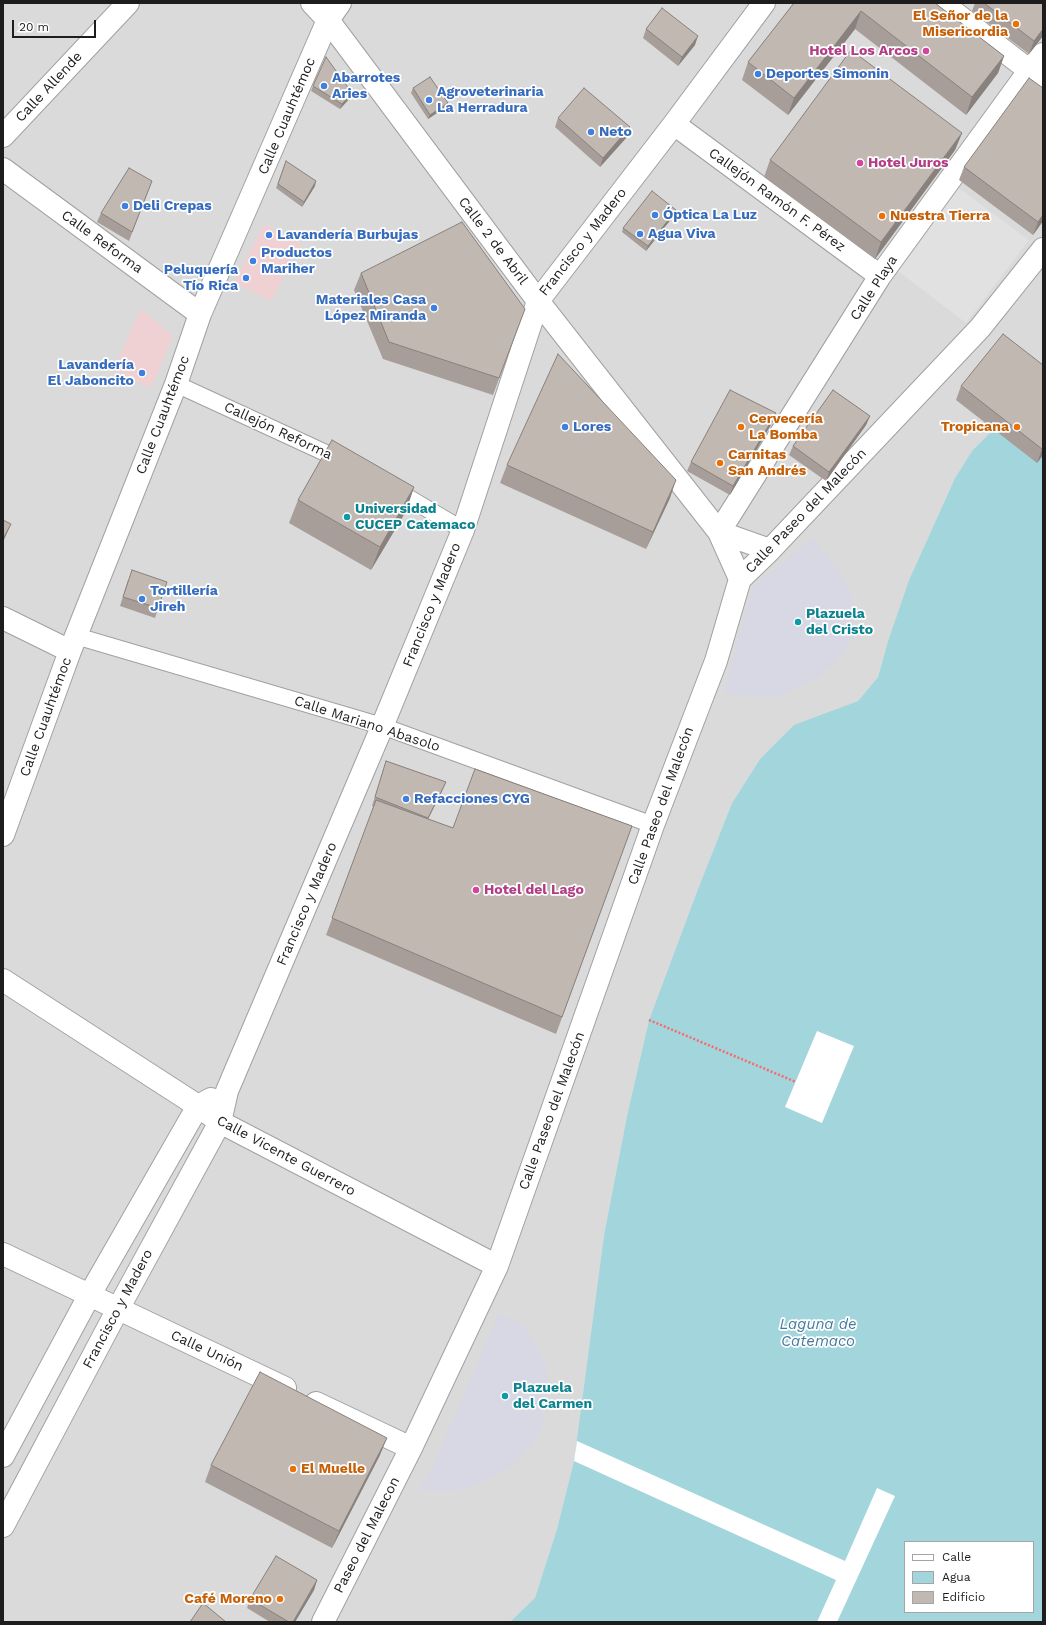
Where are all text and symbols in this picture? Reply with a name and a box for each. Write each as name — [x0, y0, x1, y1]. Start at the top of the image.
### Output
place label: El Señor de la Misericordia — [913, 8, 1008, 40]
scale bar — [14, 12, 98, 38]
marker: El Señor de la Misericordia — [1011, 19, 1021, 29]
text: 20 m — [19, 20, 49, 34]
place label: Hotel Los Arcos — [809, 43, 918, 59]
marker: Hotel Los Arcos — [921, 46, 931, 56]
street label: Calle Allende — [12, 48, 86, 126]
street label: Calle Cuauhtémoc — [255, 55, 319, 177]
place label: Deportes Simonin — [766, 66, 889, 82]
marker: Deportes Simonin — [753, 69, 763, 79]
place label: Abarrotes Aries — [332, 70, 400, 102]
marker: Abarrotes Aries — [319, 81, 329, 91]
place label: Agroveterinaria La Herradura — [437, 84, 544, 116]
marker: Agroveterinaria La Herradura — [424, 95, 434, 105]
place label: Neto — [599, 124, 632, 140]
marker: Neto — [586, 127, 596, 137]
street label: Callejón Ramón F. Pérez — [705, 145, 849, 255]
place label: Hotel Juros — [868, 155, 949, 171]
marker: Hotel Juros — [855, 158, 865, 168]
street label: Francisco y Madero — [536, 185, 630, 299]
street label: Calle 2 de Abril — [455, 194, 531, 288]
place label: Deli Crepas — [133, 198, 212, 214]
marker: Deli Crepas — [120, 201, 130, 211]
street label: Calle Reforma — [58, 207, 146, 277]
place label: Óptica La Luz — [663, 207, 757, 223]
place label: Nuestra Tierra — [890, 208, 990, 224]
marker: Óptica La Luz — [650, 210, 660, 220]
marker: Nuestra Tierra — [877, 211, 887, 221]
place label: Agua Viva — [648, 226, 716, 242]
place label: Lavandería Burbujas — [277, 227, 418, 243]
marker: Agua Viva — [635, 229, 645, 239]
marker: Lavandería Burbujas — [264, 230, 274, 240]
place label: Productos Mariher — [261, 245, 332, 278]
street label: Calle Playa — [847, 252, 901, 324]
marker: Productos Mariher — [248, 256, 258, 266]
place label: Peluquería Tío Rica — [164, 262, 238, 294]
marker: Peluquería Tío Rica — [241, 273, 251, 283]
place label: Materiales Casa López Miranda — [316, 292, 426, 324]
marker: Materiales Casa López Miranda — [429, 303, 439, 313]
street label: Calle Cuauhtémoc — [133, 353, 193, 477]
place label: Lavandería El Jaboncito — [48, 357, 134, 390]
marker: Lavandería El Jaboncito — [137, 368, 147, 378]
street label: Callejón Reforma — [221, 399, 335, 463]
place label: Cervecería La Bomba — [749, 411, 823, 444]
place label: Lores — [573, 419, 611, 435]
place label: Tropicana — [941, 419, 1009, 435]
marker: Lores — [560, 422, 570, 432]
marker: Cervecería La Bomba — [736, 422, 746, 432]
marker: Tropicana — [1012, 422, 1022, 432]
street label: Calle Paseo del Malecón — [742, 445, 870, 577]
place label: Carnitas San Andrés — [728, 447, 806, 480]
marker: Carnitas San Andrés — [715, 458, 725, 468]
place label: Universidad CUCEP Catemaco — [355, 501, 475, 534]
marker: Universidad CUCEP Catemaco — [342, 512, 352, 522]
street label: Francisco y Madero — [399, 540, 465, 670]
place label: Tortillería Jireh — [150, 583, 218, 616]
marker: Tortillería Jireh — [137, 594, 147, 604]
place label: Plazuela del Cristo — [806, 606, 873, 638]
marker: Plazuela del Cristo — [793, 617, 803, 627]
street label: Calle Cuauhtémoc — [17, 655, 75, 779]
street label: Calle Mariano Abasolo — [292, 692, 442, 756]
street label: Calle Paseo del Malecón — [625, 725, 697, 887]
place label: Refacciones CYG — [414, 791, 530, 807]
marker: Refacciones CYG — [401, 794, 411, 804]
street label: Francisco y Madero — [273, 840, 341, 968]
place label: Hotel del Lago — [484, 882, 584, 898]
marker: Hotel del Lago — [471, 885, 481, 895]
street label: Calle Paseo del Malecón — [516, 1030, 588, 1192]
street label: Calle Vicente Guerrero — [214, 1112, 358, 1200]
street label: Francisco y Madero — [79, 1247, 157, 1371]
water label: Laguna de Catemaco — [780, 1316, 856, 1351]
street label: Calle Unión — [168, 1327, 246, 1375]
place label: Plazuela del Carmen — [513, 1380, 592, 1412]
marker: Plazuela del Carmen — [500, 1391, 510, 1401]
place label: El Muelle — [301, 1461, 365, 1477]
marker: El Muelle — [288, 1464, 298, 1474]
street label: Paseo del Malecon — [330, 1474, 404, 1596]
legend — [904, 1541, 1034, 1613]
text: Calle — [942, 1550, 971, 1564]
text: Agua — [942, 1570, 971, 1584]
text: Edificio — [942, 1590, 985, 1604]
place label: Café Moreno — [184, 1591, 272, 1607]
marker: Café Moreno — [275, 1594, 285, 1604]

